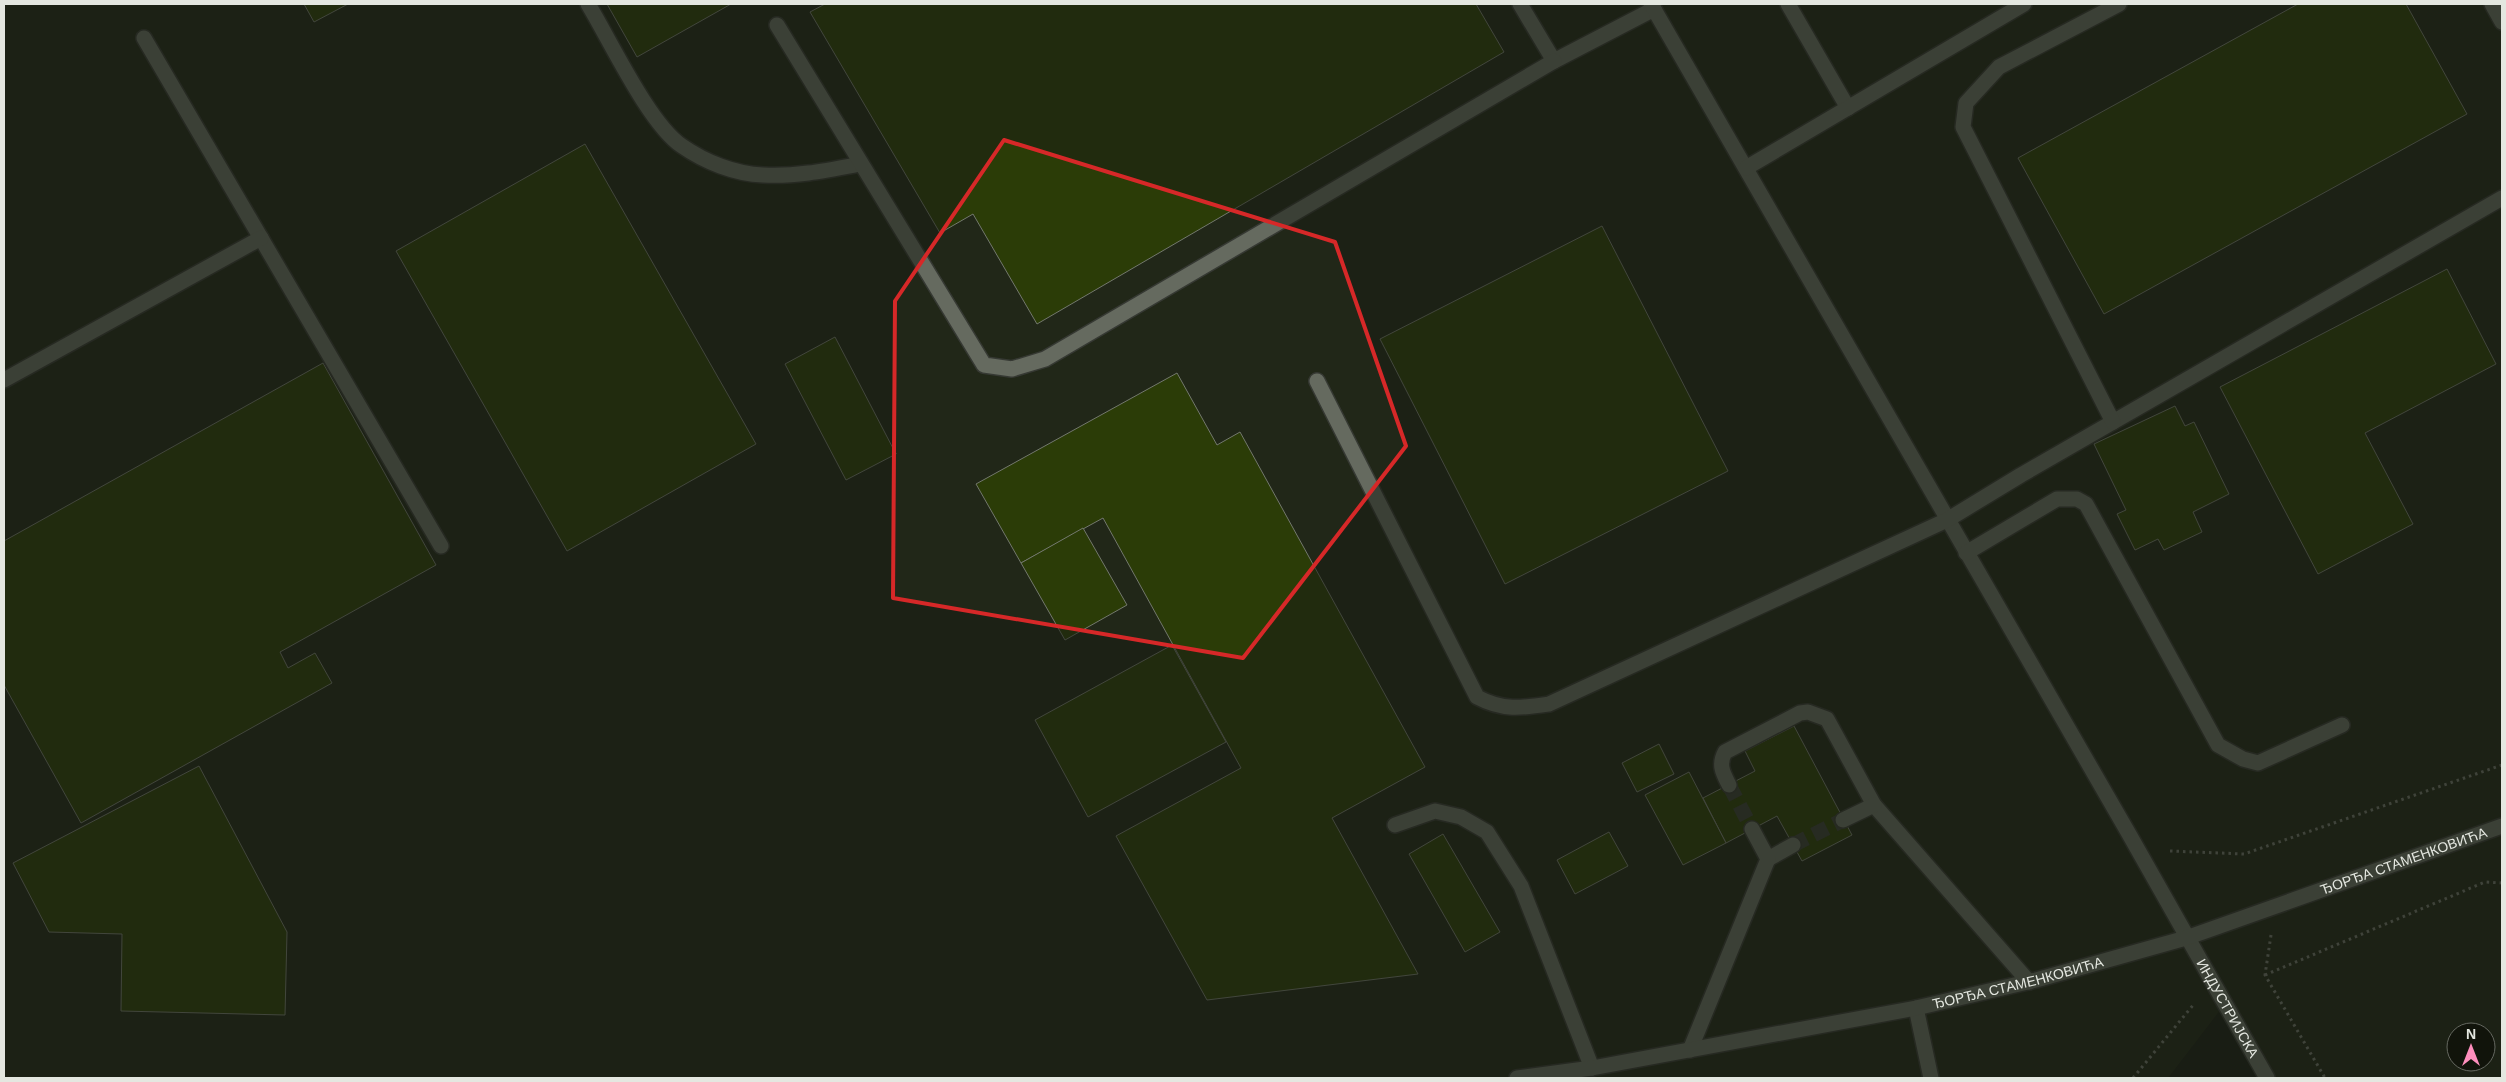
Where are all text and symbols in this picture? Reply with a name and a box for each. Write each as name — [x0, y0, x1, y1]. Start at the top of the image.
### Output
street label: ЂОРЂА СТАМЕНКОВИЋА — [2318, 824, 2490, 898]
street label: ЂОРЂА СТАМЕНКОВИЋА — [1931, 953, 2106, 1012]
street label: ИНДУСТРИЈСКА — [2193, 956, 2262, 1061]
north arrow — [2446, 1022, 2496, 1072]
text: N — [2466, 1026, 2476, 1042]

